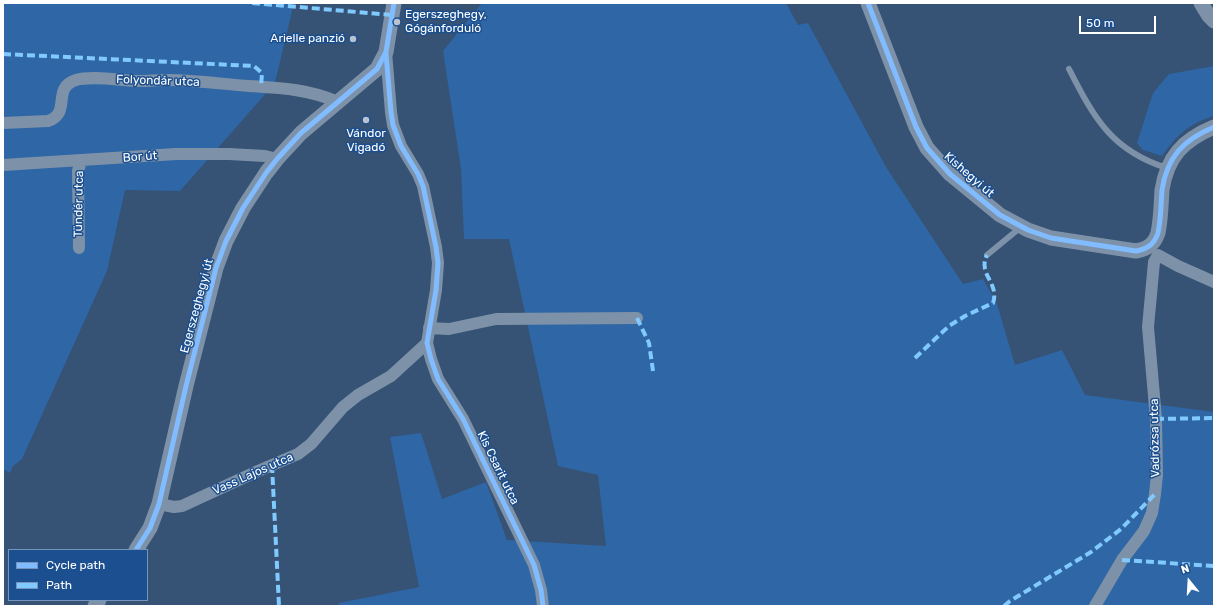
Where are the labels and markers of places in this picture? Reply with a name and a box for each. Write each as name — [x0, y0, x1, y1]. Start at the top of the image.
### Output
place label: Egerszeghegy, Gógánforduló — [405, 8, 487, 36]
marker: Egerszeghegy, Gógánforduló — [392, 17, 402, 27]
place label: Arielle panzió — [270, 32, 345, 46]
marker: Arielle panzió — [348, 34, 358, 44]
marker: Vándor Vigadó — [361, 115, 371, 125]
place label: Vándor Vigadó — [346, 127, 386, 155]

